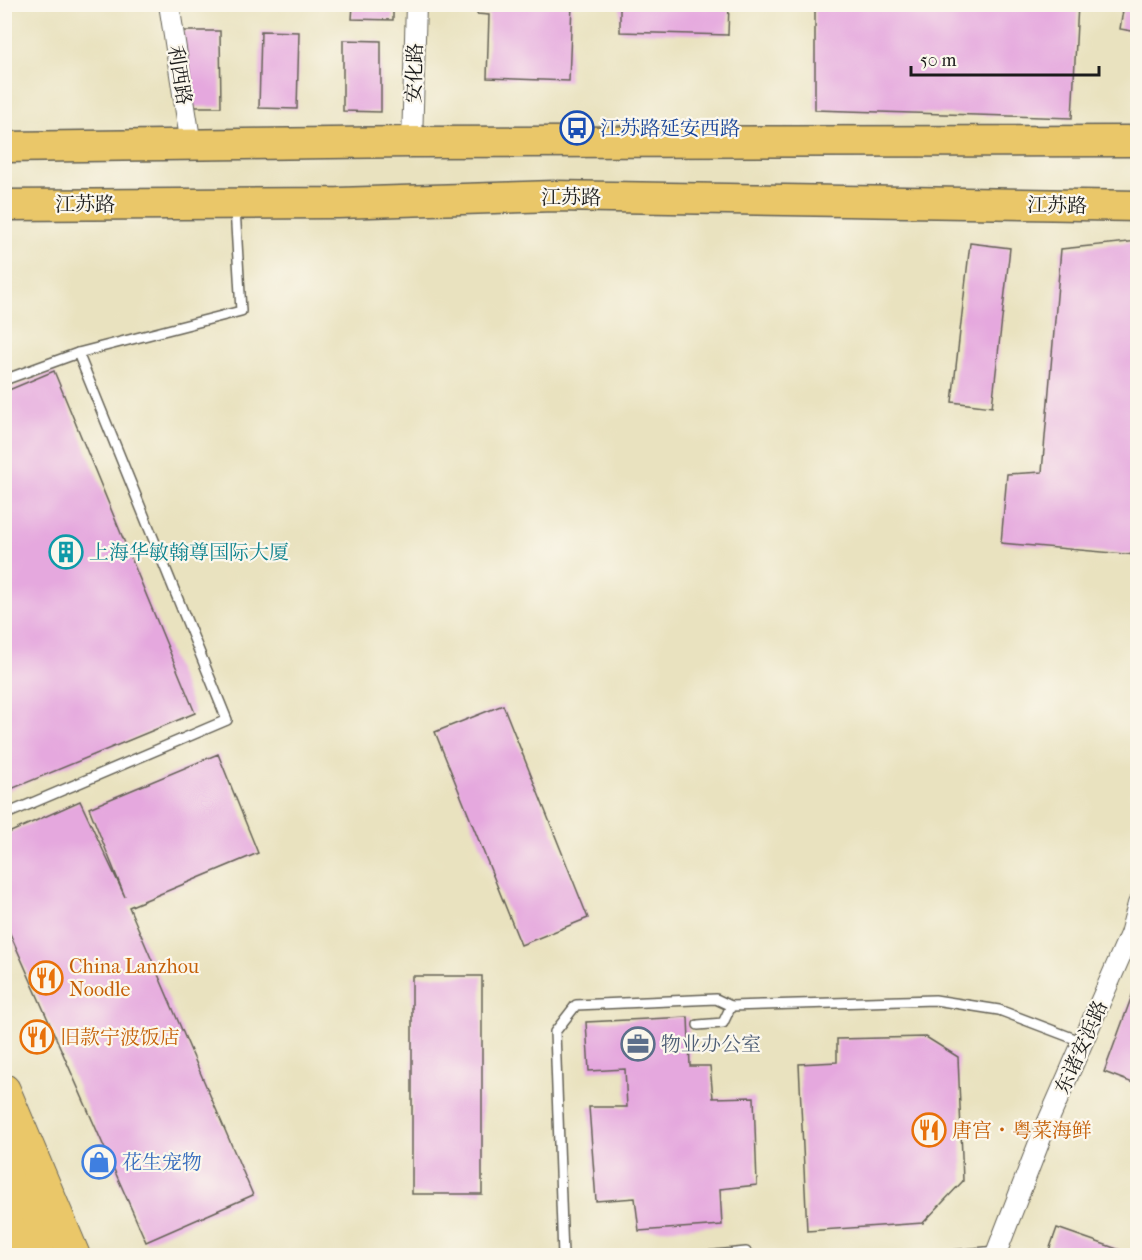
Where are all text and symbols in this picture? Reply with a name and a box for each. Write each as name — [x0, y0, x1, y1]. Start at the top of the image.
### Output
scale bar — [911, 39, 1098, 77]
street label: 安化路 — [402, 43, 427, 103]
street label: 利西路 — [163, 44, 196, 107]
text: 50 m — [920, 50, 957, 71]
bus stop icon: 江苏路延安西路 — [559, 110, 595, 146]
place label: 江苏路延安西路 — [600, 117, 740, 140]
street label: 江苏路 — [541, 186, 601, 209]
street label: 江苏路 — [55, 193, 115, 216]
street label: 江苏路 — [1027, 193, 1087, 218]
building icon: 上海华敏翰尊国际大厦 — [48, 534, 84, 570]
place label: 上海华敏翰尊国际大厦 — [89, 541, 289, 564]
place label: China Lanzhou Noodle — [69, 955, 200, 1001]
restaurant icon: China Lanzhou Noodle — [28, 960, 64, 996]
street label: 东诸安浜路 — [1051, 997, 1112, 1098]
restaurant icon: 旧款宁波饭店 — [19, 1019, 55, 1055]
place label: 旧款宁波饭店 — [60, 1026, 180, 1049]
office icon: 物业办公室 — [620, 1026, 656, 1062]
place label: 物业办公室 — [661, 1033, 761, 1056]
restaurant icon: 唐宫・粤菜海鲜 — [911, 1112, 947, 1148]
place label: 唐宫・粤菜海鲜 — [952, 1119, 1092, 1142]
shop icon: 花生宠物 — [81, 1144, 117, 1180]
place label: 花生宠物 — [122, 1151, 202, 1174]

